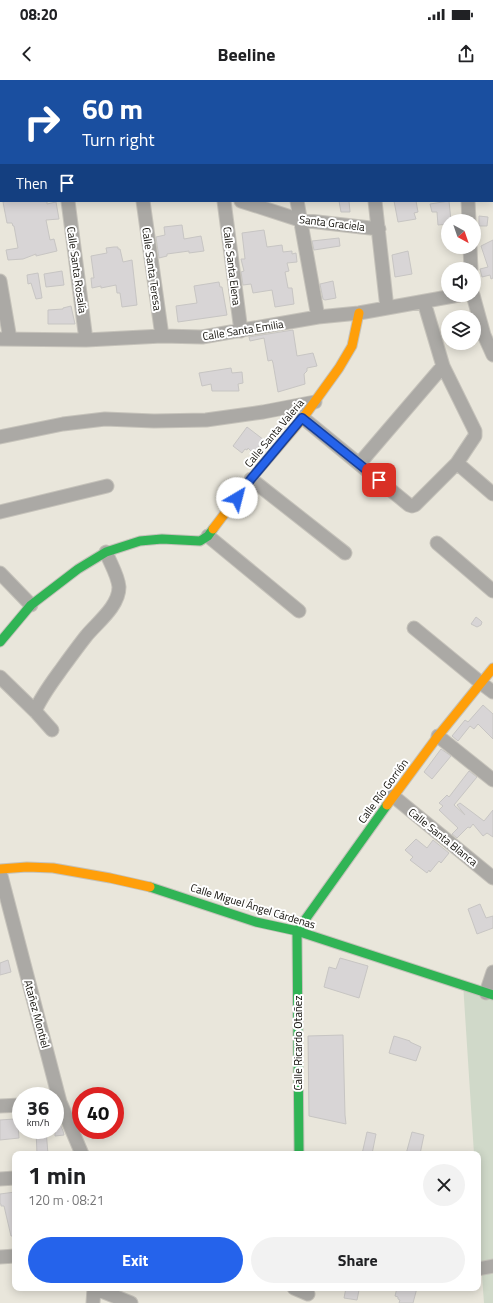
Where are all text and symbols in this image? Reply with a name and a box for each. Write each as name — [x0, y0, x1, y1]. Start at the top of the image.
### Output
text: 08:20 — [20, 3, 57, 26]
text: Beeline — [218, 41, 275, 68]
icon: back — [16, 43, 38, 65]
icon: share — [455, 43, 477, 65]
text: 60 m — [82, 87, 143, 130]
icon: right — [16, 96, 68, 148]
text: Turn right — [82, 126, 155, 153]
text: Then — [16, 172, 48, 195]
icon: arrive — [56, 172, 78, 194]
street label: Santa Graciela — [298, 211, 366, 235]
north arrow — [441, 214, 481, 254]
map controls — [441, 214, 481, 350]
street label: Calle Santa Rosalía — [63, 226, 91, 315]
street label: Calle Santa Teresa — [138, 226, 166, 312]
street label: Calle Santa Elena — [219, 226, 245, 307]
button: sound — [441, 262, 481, 302]
button: layers — [441, 310, 481, 350]
street label: Calle Santa Emilia — [201, 316, 285, 344]
street label: Calle Santa Valeria — [241, 395, 308, 471]
pin — [362, 463, 396, 497]
icon: arrive — [368, 469, 390, 491]
position arrow — [216, 477, 258, 519]
street label: Calle Río Gorrión — [354, 755, 412, 827]
street label: Calle Santa Blanca — [405, 804, 481, 870]
street label: Calle Miguel Ángel Cárdenas — [189, 879, 317, 933]
street label: Atañez Montiel — [20, 978, 54, 1050]
street label: Calle Ricardo Otañez — [290, 996, 306, 1090]
speed limit sign: 40 — [72, 1087, 124, 1139]
text: 36 — [27, 1092, 49, 1123]
text: km/h — [27, 1115, 49, 1130]
text: 1 min — [28, 1157, 86, 1193]
button: close — [423, 1164, 465, 1206]
text: 120 m · 08:21 — [28, 1190, 104, 1210]
button: Exit — [28, 1237, 243, 1283]
button: Share — [251, 1237, 465, 1283]

